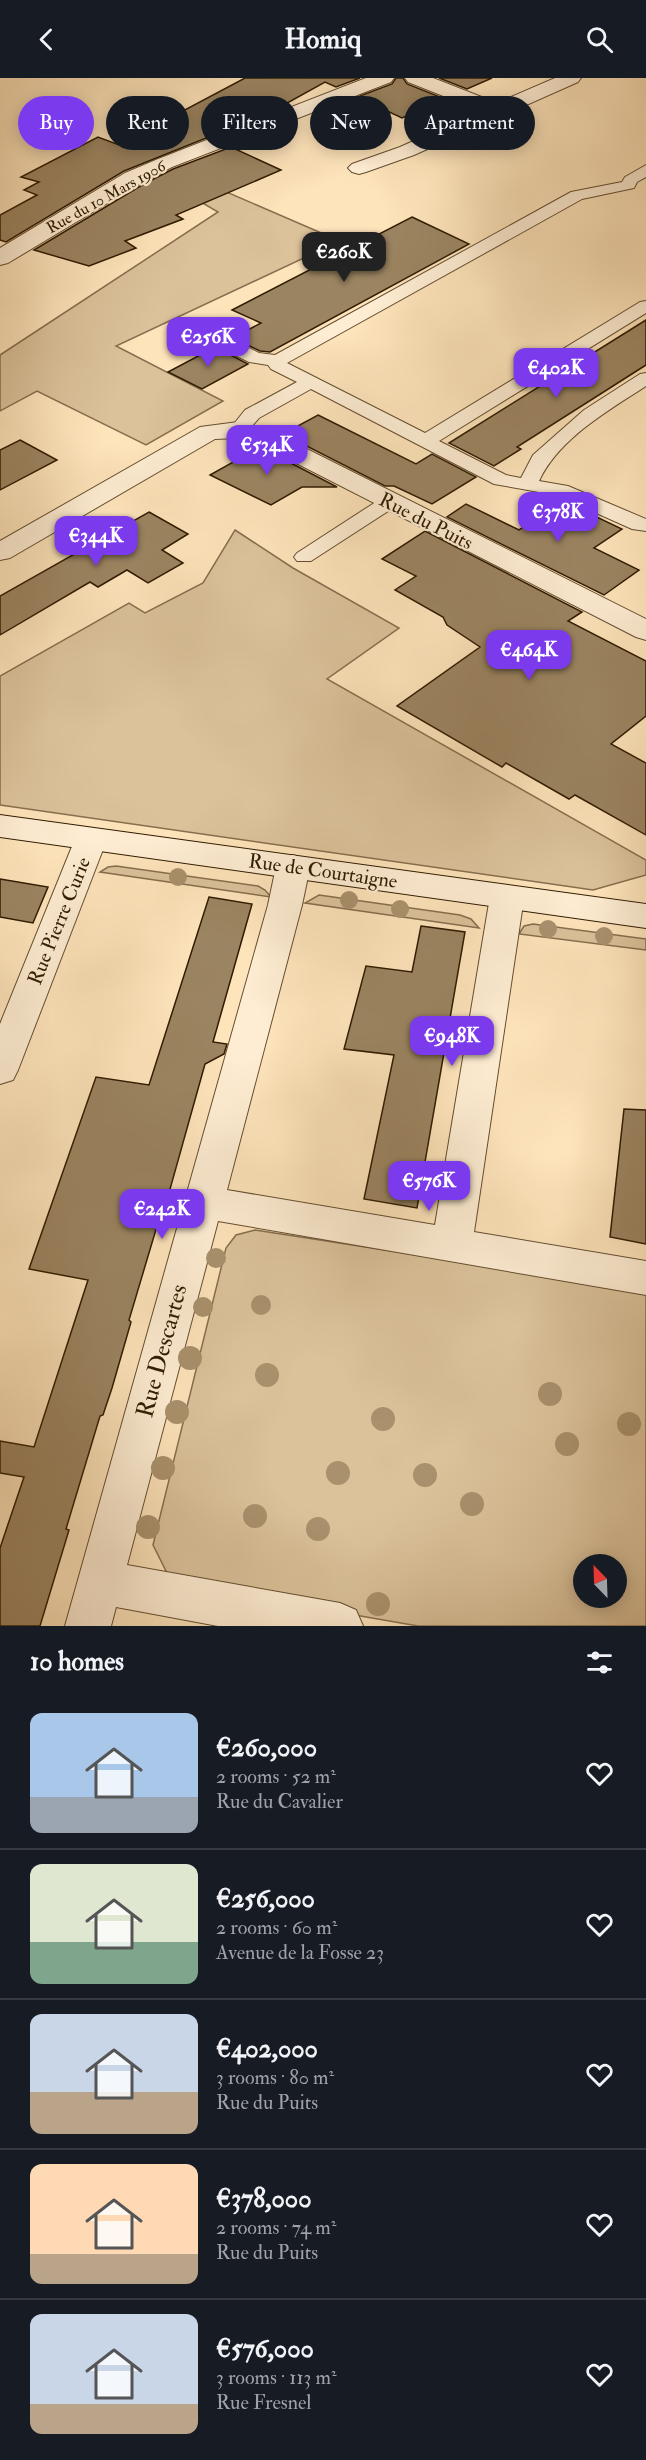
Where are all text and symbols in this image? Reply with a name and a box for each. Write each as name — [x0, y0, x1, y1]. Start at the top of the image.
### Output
icon: back — [30, 23, 63, 56]
text: Homiq — [285, 23, 361, 56]
icon: search — [583, 23, 616, 56]
chip: Buy — [18, 96, 94, 150]
chip: Rent — [106, 96, 189, 150]
chip: Filters — [201, 96, 298, 150]
chip: New — [310, 96, 392, 150]
chip: Apartment — [404, 96, 535, 150]
street label: Rue du 10 Mars 1906 — [43, 156, 170, 238]
pin: €260K — [302, 232, 386, 283]
text: €260K — [316, 239, 372, 264]
pin: €256K — [166, 317, 250, 368]
text: €256K — [181, 324, 235, 349]
pin: €402K — [514, 348, 598, 399]
text: €402K — [528, 355, 584, 380]
pin: €534K — [225, 425, 309, 476]
text: €534K — [241, 432, 293, 457]
street label: Rue du Puits — [375, 487, 477, 555]
pin: €378K — [516, 492, 600, 543]
text: €378K — [532, 499, 584, 524]
pin: €344K — [54, 516, 138, 567]
text: €344K — [69, 523, 123, 548]
pin: €464K — [487, 630, 571, 681]
text: €464K — [500, 637, 558, 662]
street label: Rue de Courtaigne — [247, 848, 399, 894]
street label: Rue Pierre Curie — [22, 853, 96, 989]
pin: €948K — [410, 1016, 494, 1067]
text: €948K — [424, 1023, 480, 1048]
pin: €576K — [387, 1161, 471, 1212]
text: €576K — [402, 1168, 456, 1193]
pin: €242K — [120, 1189, 204, 1240]
text: €242K — [134, 1196, 190, 1221]
street label: Rue Descartes — [129, 1281, 195, 1421]
north arrow — [573, 1554, 627, 1608]
map controls — [573, 1554, 627, 1608]
text: 10 homes — [30, 1646, 124, 1678]
icon: filters — [583, 1646, 616, 1679]
text: €260,000 — [216, 1732, 317, 1764]
icon: home — [78, 1737, 150, 1809]
icon: heart — [583, 1757, 616, 1790]
text: 2 rooms · 52 m² — [216, 1764, 336, 1789]
text: Rue du Cavalier — [216, 1789, 343, 1814]
text: €256,000 — [216, 1883, 315, 1915]
icon: home — [78, 1888, 150, 1960]
icon: heart — [583, 1908, 616, 1941]
text: 2 rooms · 60 m² — [216, 1915, 337, 1940]
text: Avenue de la Fosse 23 — [216, 1940, 384, 1965]
text: €402,000 — [216, 2033, 318, 2065]
icon: home — [78, 2038, 150, 2110]
icon: heart — [583, 2058, 616, 2091]
text: 3 rooms · 80 m² — [216, 2065, 334, 2090]
text: Rue du Puits — [216, 2090, 318, 2115]
text: €378,000 — [216, 2183, 312, 2215]
icon: home — [78, 2188, 150, 2260]
icon: heart — [583, 2208, 616, 2241]
text: 2 rooms · 74 m² — [216, 2215, 337, 2240]
text: Rue du Puits — [216, 2240, 318, 2265]
text: €576,000 — [216, 2333, 314, 2365]
icon: home — [78, 2338, 150, 2410]
icon: heart — [583, 2358, 616, 2391]
text: 3 rooms · 113 m² — [216, 2365, 337, 2390]
text: Rue Fresnel — [216, 2390, 312, 2415]

